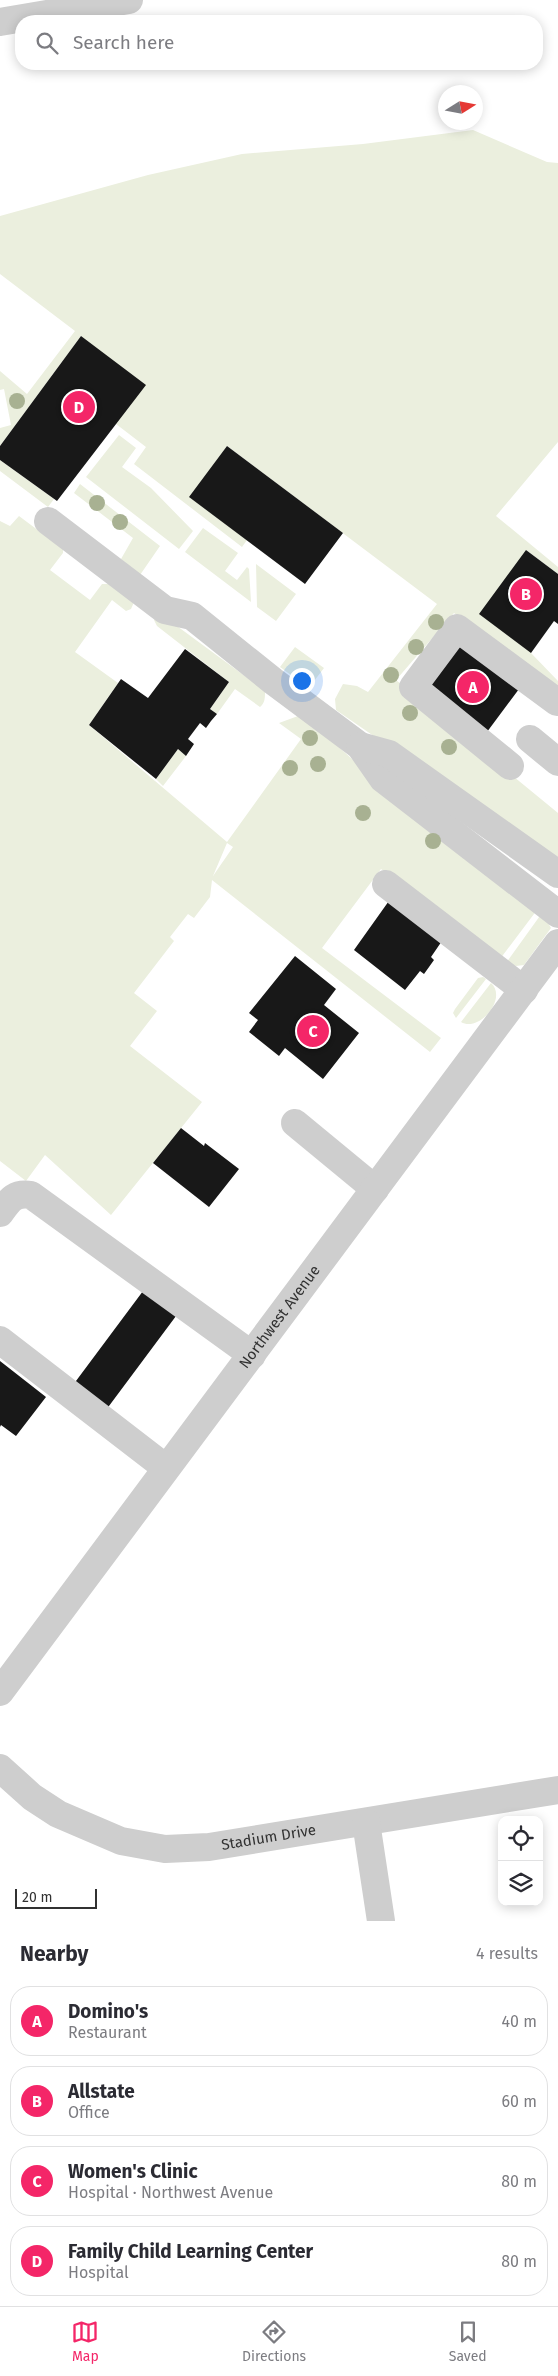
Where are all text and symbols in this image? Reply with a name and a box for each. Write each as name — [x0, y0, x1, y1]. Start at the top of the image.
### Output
search box — [15, 15, 543, 70]
icon: search — [33, 29, 61, 57]
text: Search here — [73, 31, 174, 54]
north arrow — [438, 85, 483, 130]
pin: D — [63, 388, 95, 426]
pin: B — [510, 575, 542, 613]
your location — [289, 668, 315, 694]
pin: A — [457, 668, 489, 706]
pin: C — [297, 1012, 329, 1050]
street label: Northwest Avenue — [235, 1262, 324, 1372]
map controls — [498, 1816, 543, 1906]
button: locate — [498, 1816, 543, 1861]
street label: Stadium Drive — [220, 1821, 317, 1854]
button: layers — [498, 1861, 543, 1906]
scale bar — [15, 1886, 98, 1909]
text: 20 m — [22, 1889, 52, 1906]
text: Nearby — [20, 1941, 88, 1967]
text: 4 results — [476, 1944, 538, 1963]
text: Domino's — [68, 2000, 148, 2023]
text: A — [32, 2012, 42, 2031]
text: 40 m — [502, 2012, 537, 2031]
text: Restaurant — [68, 2023, 147, 2042]
text: Allstate — [68, 2080, 135, 2103]
text: B — [32, 2092, 42, 2111]
text: 60 m — [502, 2092, 537, 2111]
text: Office — [68, 2103, 110, 2122]
text: Women's Clinic — [68, 2160, 198, 2183]
text: C — [32, 2172, 42, 2191]
text: 80 m — [501, 2172, 537, 2191]
text: Hospital · Northwest Avenue — [68, 2183, 273, 2202]
text: Family Child Learning Center — [68, 2240, 313, 2263]
text: D — [32, 2252, 42, 2271]
text: 80 m — [501, 2252, 537, 2271]
text: Hospital — [68, 2263, 129, 2282]
tab: Map — [71, 2318, 99, 2365]
tab: Directions — [242, 2318, 306, 2365]
tab: Saved — [449, 2318, 487, 2365]

